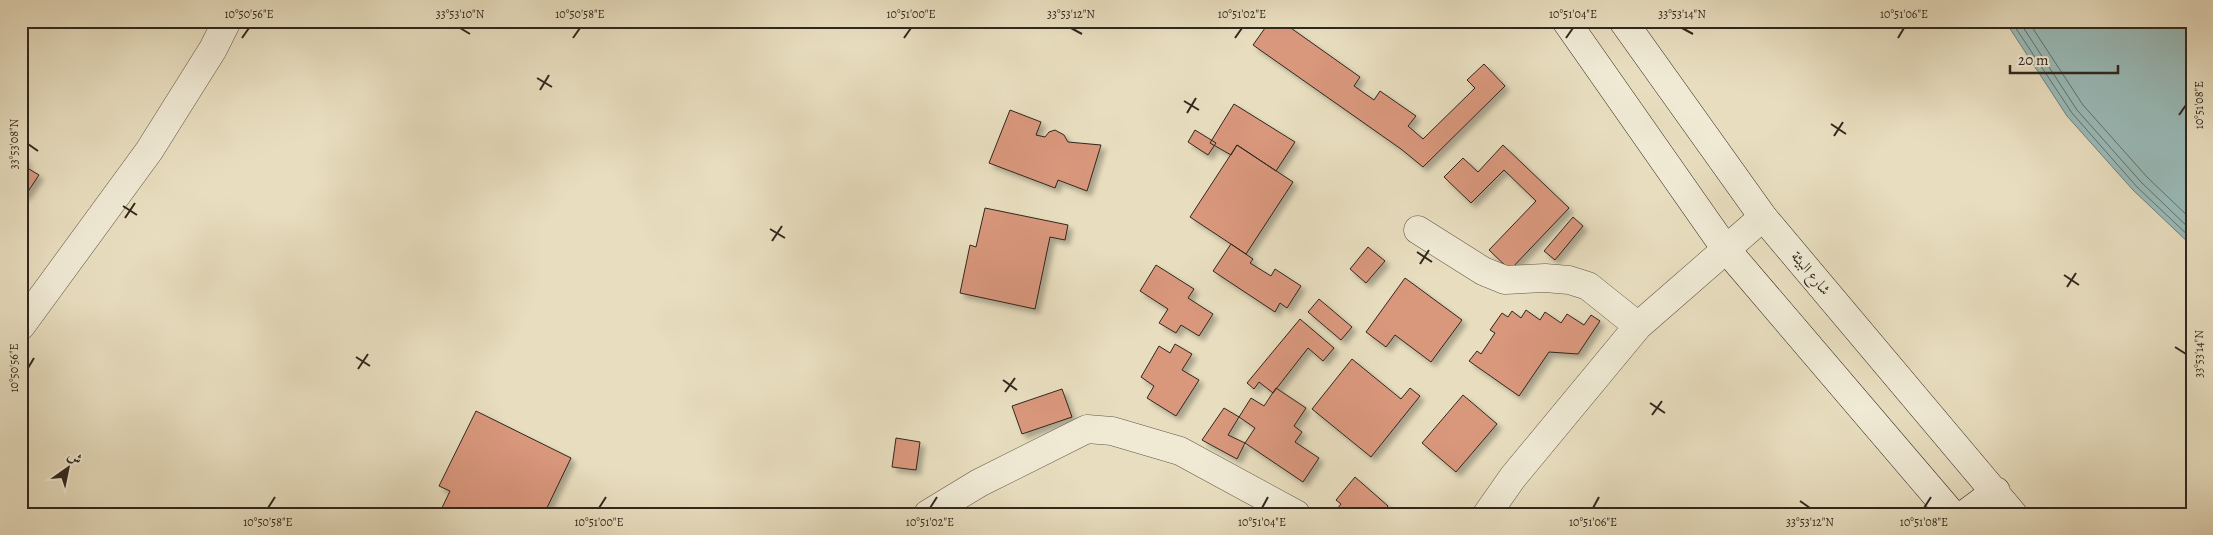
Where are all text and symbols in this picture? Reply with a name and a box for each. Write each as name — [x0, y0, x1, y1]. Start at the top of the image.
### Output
text: 10°50'56"E — [224, 6, 274, 22]
text: 33°53'10"N — [436, 6, 485, 22]
text: 10°50'58"E — [555, 6, 605, 22]
text: 10°51'00"E — [887, 6, 935, 22]
text: 33°53'12"N — [1047, 6, 1095, 22]
text: 10°51'02"E — [1218, 6, 1266, 22]
text: 10°51'04"E — [1549, 6, 1597, 22]
text: 33°53'14"N — [1658, 6, 1706, 22]
text: 10°51'06"E — [1880, 6, 1928, 22]
scale bar — [2010, 42, 2118, 74]
text: 20 m — [2018, 50, 2049, 70]
text: 10°51'08"E — [2191, 81, 2207, 129]
text: 33°53'08"N — [6, 118, 22, 169]
street label: شارع البيئة — [1784, 247, 1835, 301]
text: 33°53'14"N — [2191, 330, 2207, 378]
text: 10°50'56"E — [6, 343, 22, 393]
north arrow — [42, 442, 92, 492]
text: ش — [64, 446, 86, 469]
text: 10°50'58"E — [243, 514, 293, 530]
text: 10°51'00"E — [575, 514, 623, 530]
text: 10°51'02"E — [906, 514, 954, 530]
text: 10°51'04"E — [1238, 514, 1286, 530]
text: 10°51'06"E — [1569, 514, 1617, 530]
text: 33°53'12"N — [1786, 514, 1834, 530]
text: 10°51'08"E — [1900, 514, 1948, 530]

